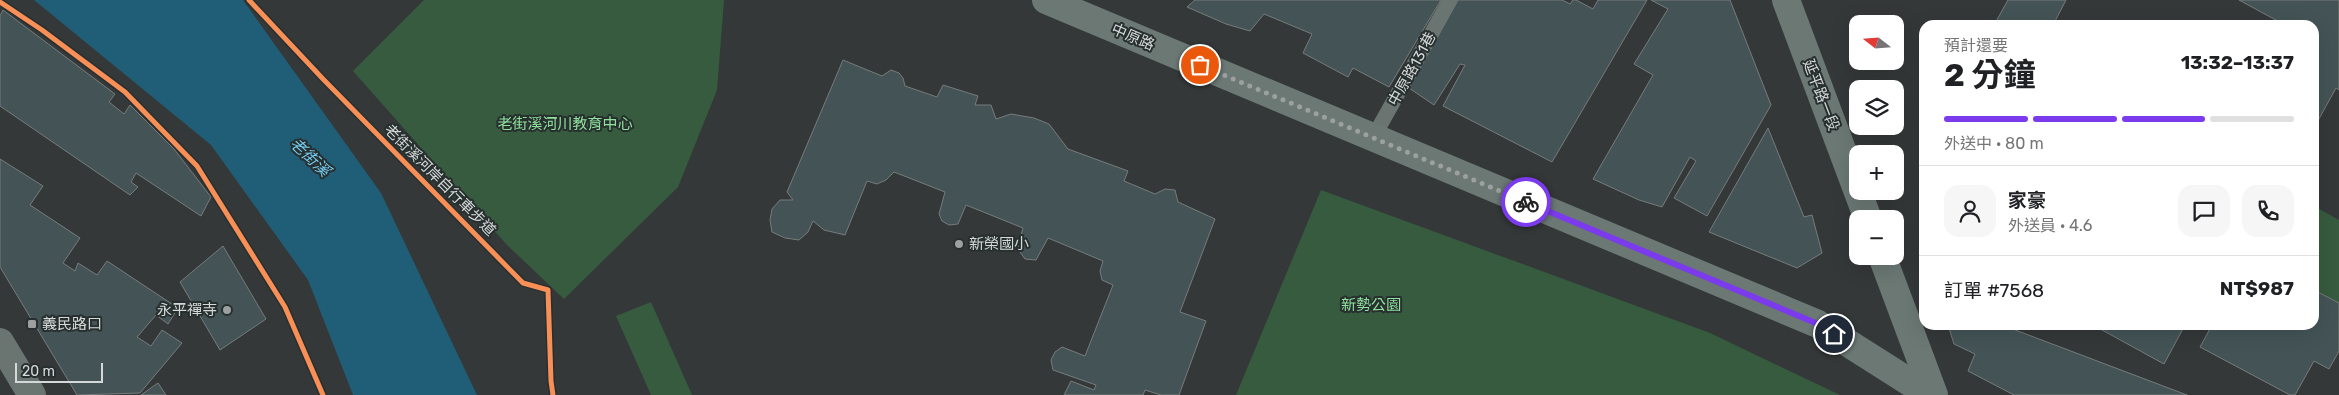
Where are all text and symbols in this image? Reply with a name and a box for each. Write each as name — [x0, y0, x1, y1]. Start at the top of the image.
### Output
north arrow — [1849, 15, 1904, 70]
map controls — [1849, 15, 1904, 265]
street label: 中原路 — [1109, 20, 1157, 54]
street label: 中原路131巷 — [1384, 29, 1440, 109]
text: 預計還要 — [1944, 36, 2008, 55]
pin — [1179, 44, 1221, 86]
icon: bag — [1186, 51, 1214, 79]
text: 13:32–13:37 — [2181, 51, 2294, 74]
text: 2 分鐘 — [1944, 56, 2036, 94]
street label: 延平路一段 — [1799, 57, 1843, 133]
button: layers — [1849, 80, 1904, 135]
park label: 老街溪河川教育中心 — [497, 115, 633, 133]
street label: 老街溪河岸自行車步道 — [381, 121, 499, 239]
water label: 老街溪 — [286, 134, 335, 182]
text: 外送中 · 80 m — [1944, 134, 2044, 153]
button: + — [1849, 145, 1904, 200]
courier — [1501, 177, 1551, 227]
button: person — [1944, 185, 1996, 237]
button: chat — [2178, 185, 2230, 237]
button: phone — [2242, 185, 2294, 237]
icon: bike — [1512, 188, 1540, 216]
text: 家豪 — [2008, 189, 2046, 212]
button: − — [1849, 210, 1904, 265]
text: 外送員 · 4.6 — [2008, 216, 2092, 235]
place label: 新榮國小 — [969, 235, 1029, 253]
marker: 新榮國小 — [953, 238, 965, 250]
text: NT$987 — [2220, 277, 2294, 300]
text: 訂單 #7568 — [1944, 279, 2044, 302]
park label: 新勢公園 — [1341, 296, 1401, 314]
place label: 永平禪寺 — [157, 301, 217, 319]
marker: 永平禪寺 — [221, 304, 233, 316]
pin — [1813, 313, 1855, 355]
place label: 義民路口 — [42, 315, 102, 333]
marker: 義民路口 — [26, 318, 38, 330]
icon: home — [1820, 320, 1848, 348]
scale bar — [15, 360, 102, 383]
text: 20 m — [22, 363, 55, 380]

